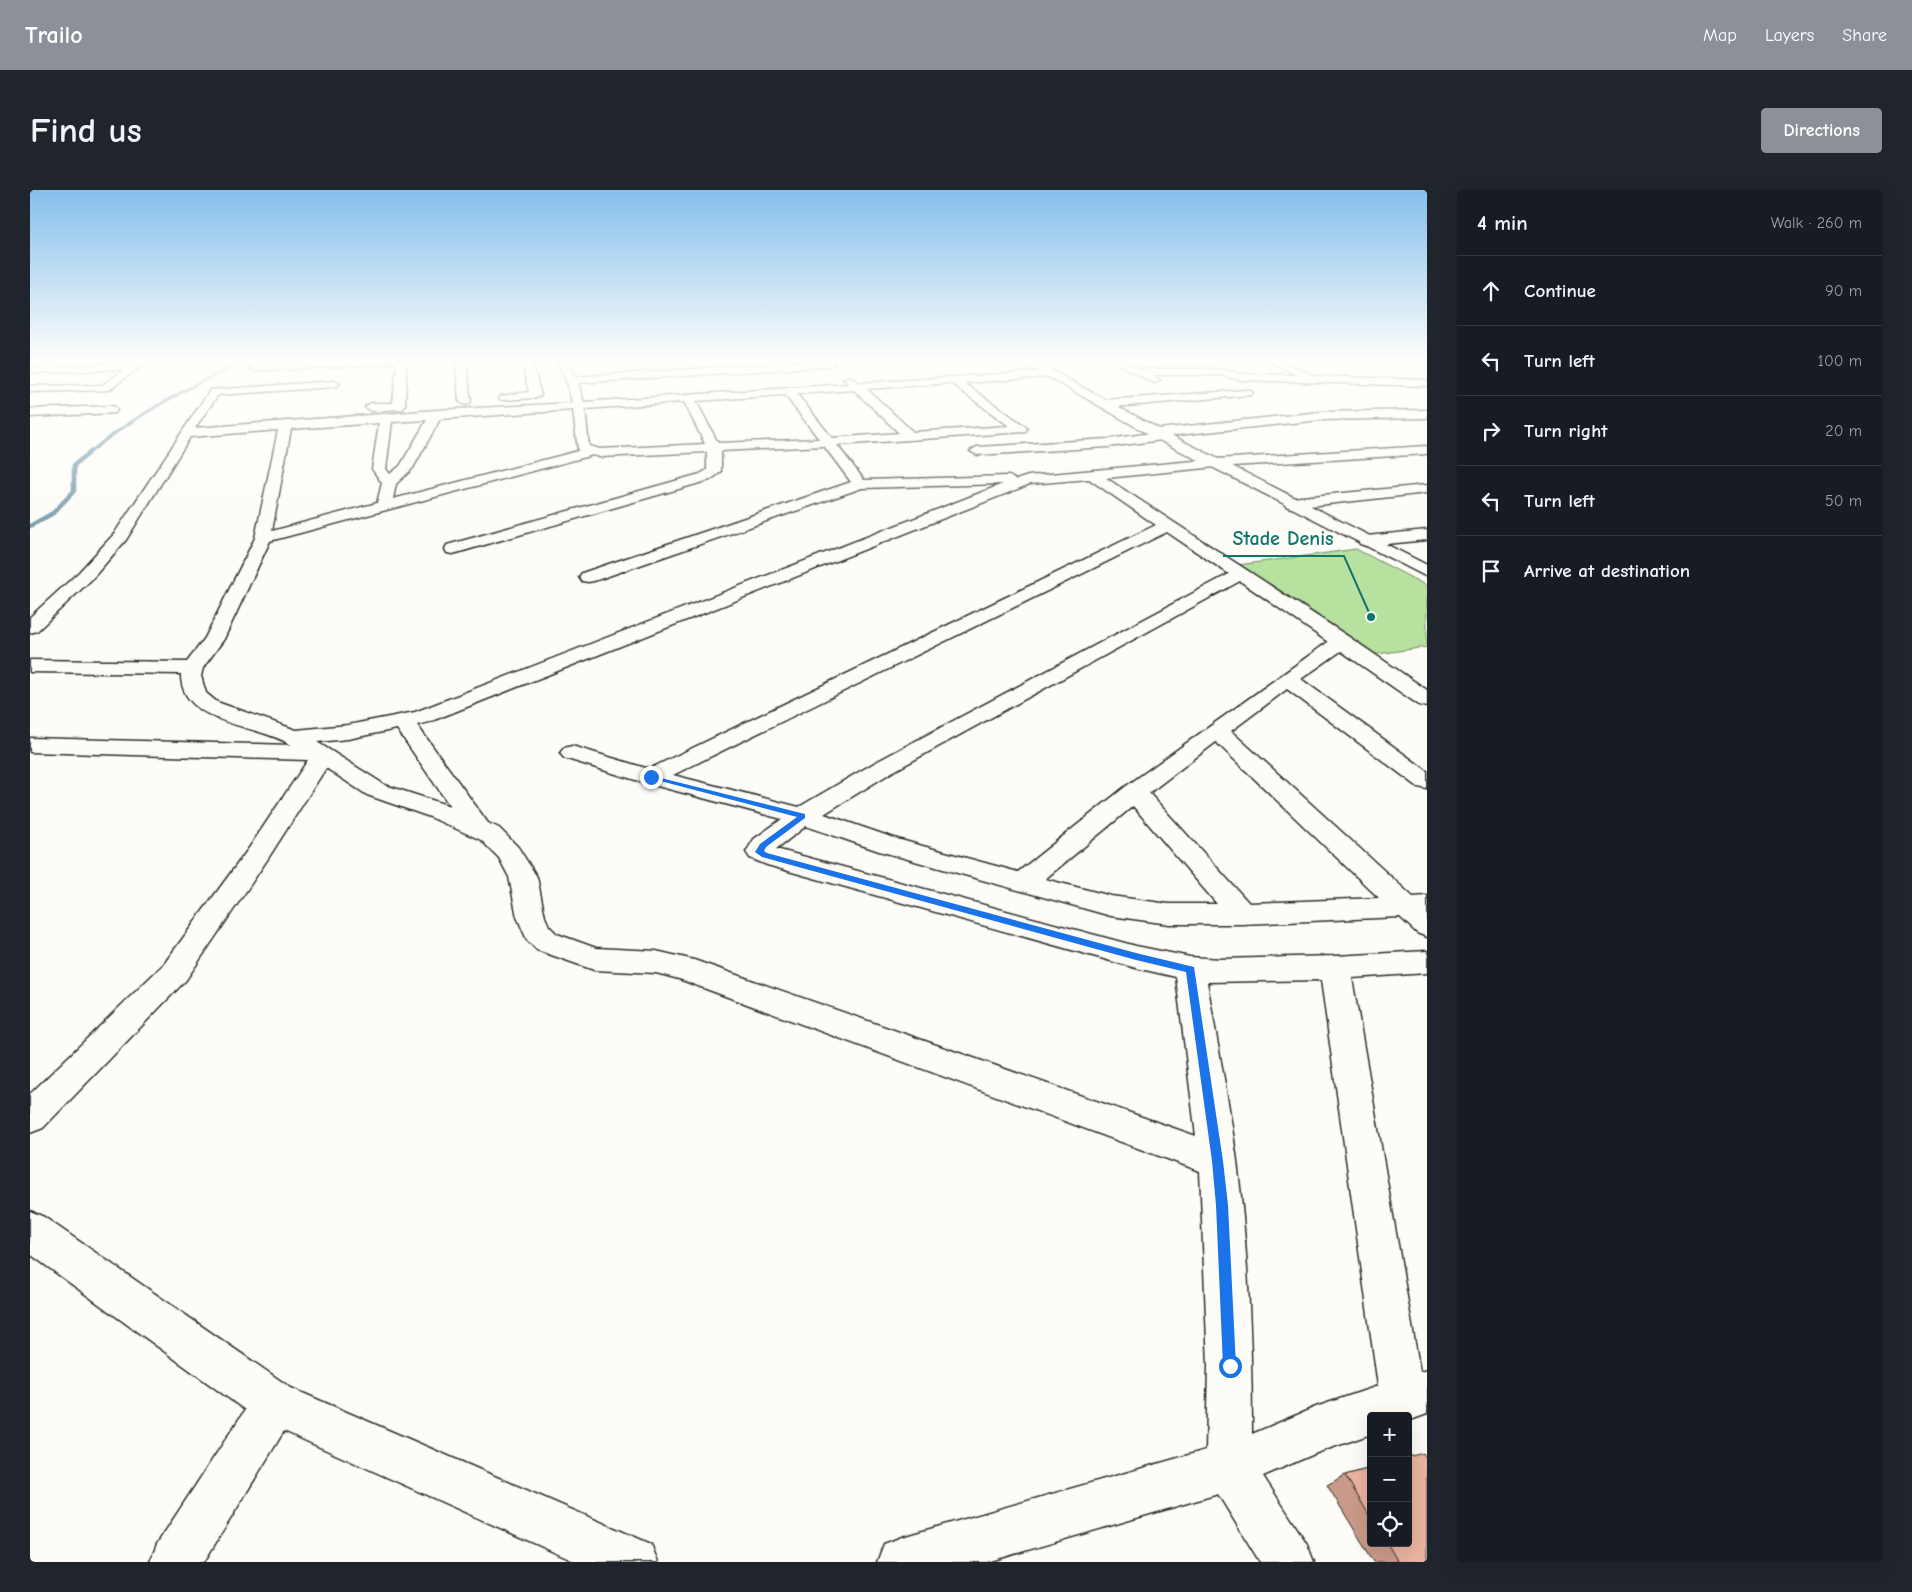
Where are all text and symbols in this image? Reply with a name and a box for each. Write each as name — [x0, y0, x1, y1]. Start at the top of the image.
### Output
text: Trailo — [25, 21, 83, 49]
text: Map — [1703, 25, 1737, 46]
text: Layers — [1765, 25, 1814, 46]
text: Share — [1842, 25, 1887, 46]
button: Directions — [1761, 108, 1882, 153]
text: Find us — [30, 110, 142, 151]
text: 4 min — [1477, 211, 1528, 235]
text: Walk · 260 m — [1771, 214, 1862, 232]
icon: ahead — [1477, 277, 1505, 305]
text: Continue — [1524, 280, 1596, 302]
text: 90 m — [1825, 282, 1862, 300]
icon: left — [1477, 347, 1505, 375]
text: Turn left — [1524, 350, 1595, 372]
text: 100 m — [1818, 352, 1862, 370]
icon: right — [1477, 417, 1505, 445]
text: Turn right — [1524, 420, 1608, 442]
text: 20 m — [1825, 422, 1862, 440]
icon: left — [1477, 487, 1505, 515]
text: Turn left — [1524, 490, 1595, 512]
text: 50 m — [1825, 492, 1862, 510]
callout: Stade Denis — [1223, 521, 1344, 556]
text: Stade Denis — [1232, 527, 1334, 550]
icon: arrive — [1477, 557, 1505, 585]
text: Arrive at destination — [1524, 560, 1690, 582]
route end — [640, 766, 663, 789]
route start — [1219, 1355, 1242, 1378]
map controls — [1367, 1412, 1412, 1547]
button: + — [1367, 1412, 1412, 1457]
button: − — [1367, 1457, 1412, 1502]
button: locate — [1367, 1502, 1412, 1547]

